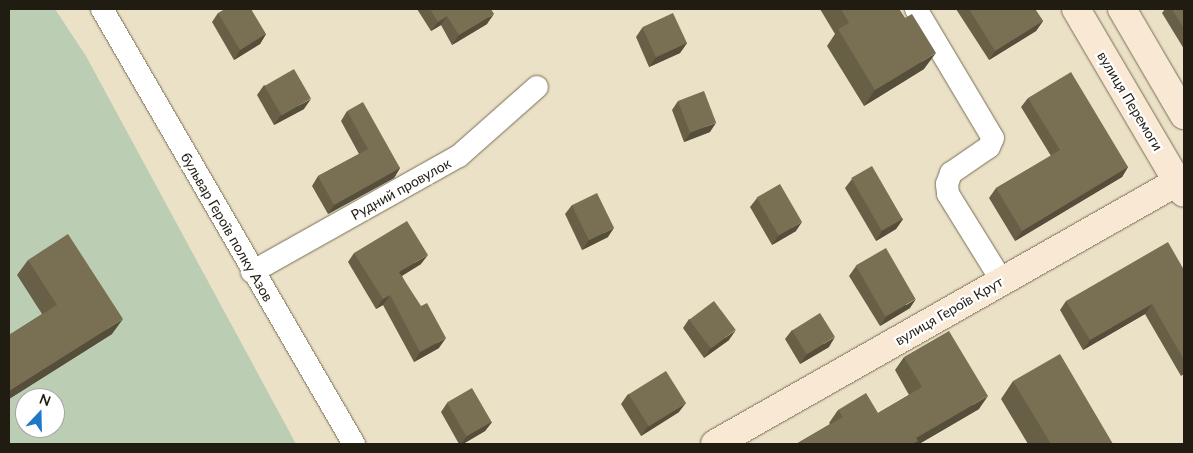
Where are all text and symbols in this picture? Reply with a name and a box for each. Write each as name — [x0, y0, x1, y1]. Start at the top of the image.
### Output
street label: вулиця Перемоги — [1094, 48, 1166, 154]
street label: бульвар Героїв полку Азов — [177, 149, 277, 305]
street label: Рудний провулок — [348, 155, 454, 223]
street label: вулиця Героїв Крут — [892, 273, 1006, 349]
north arrow — [15, 388, 65, 438]
text: N — [37, 390, 53, 409]

